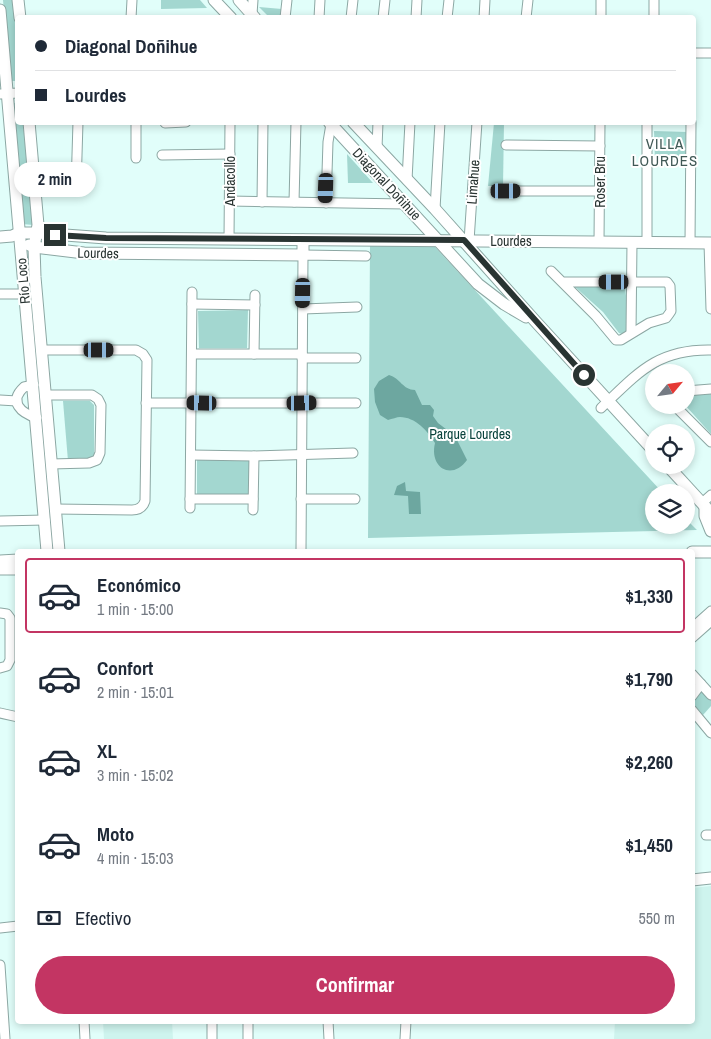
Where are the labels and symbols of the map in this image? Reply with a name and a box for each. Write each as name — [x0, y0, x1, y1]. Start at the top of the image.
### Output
district label: VILLA LOURDES — [632, 133, 698, 171]
street label: Diagonal Doñihue — [349, 144, 425, 224]
street label: Andacollo — [221, 156, 239, 207]
street label: Roser Bru — [591, 156, 609, 208]
street label: Limahue — [462, 159, 484, 205]
callout: 2 min — [14, 162, 96, 198]
car — [317, 173, 334, 203]
car — [491, 184, 521, 199]
route end — [44, 224, 66, 246]
street label: Lourdes — [490, 232, 532, 250]
street label: Lourdes — [77, 244, 119, 262]
street label: Río Loco — [12, 257, 34, 305]
car — [599, 275, 629, 290]
car — [295, 278, 310, 308]
car — [84, 343, 114, 358]
route start — [573, 364, 595, 386]
north arrow — [645, 364, 695, 414]
car — [186, 395, 217, 411]
car — [286, 395, 317, 411]
park label: Parque Lourdes — [429, 425, 511, 443]

